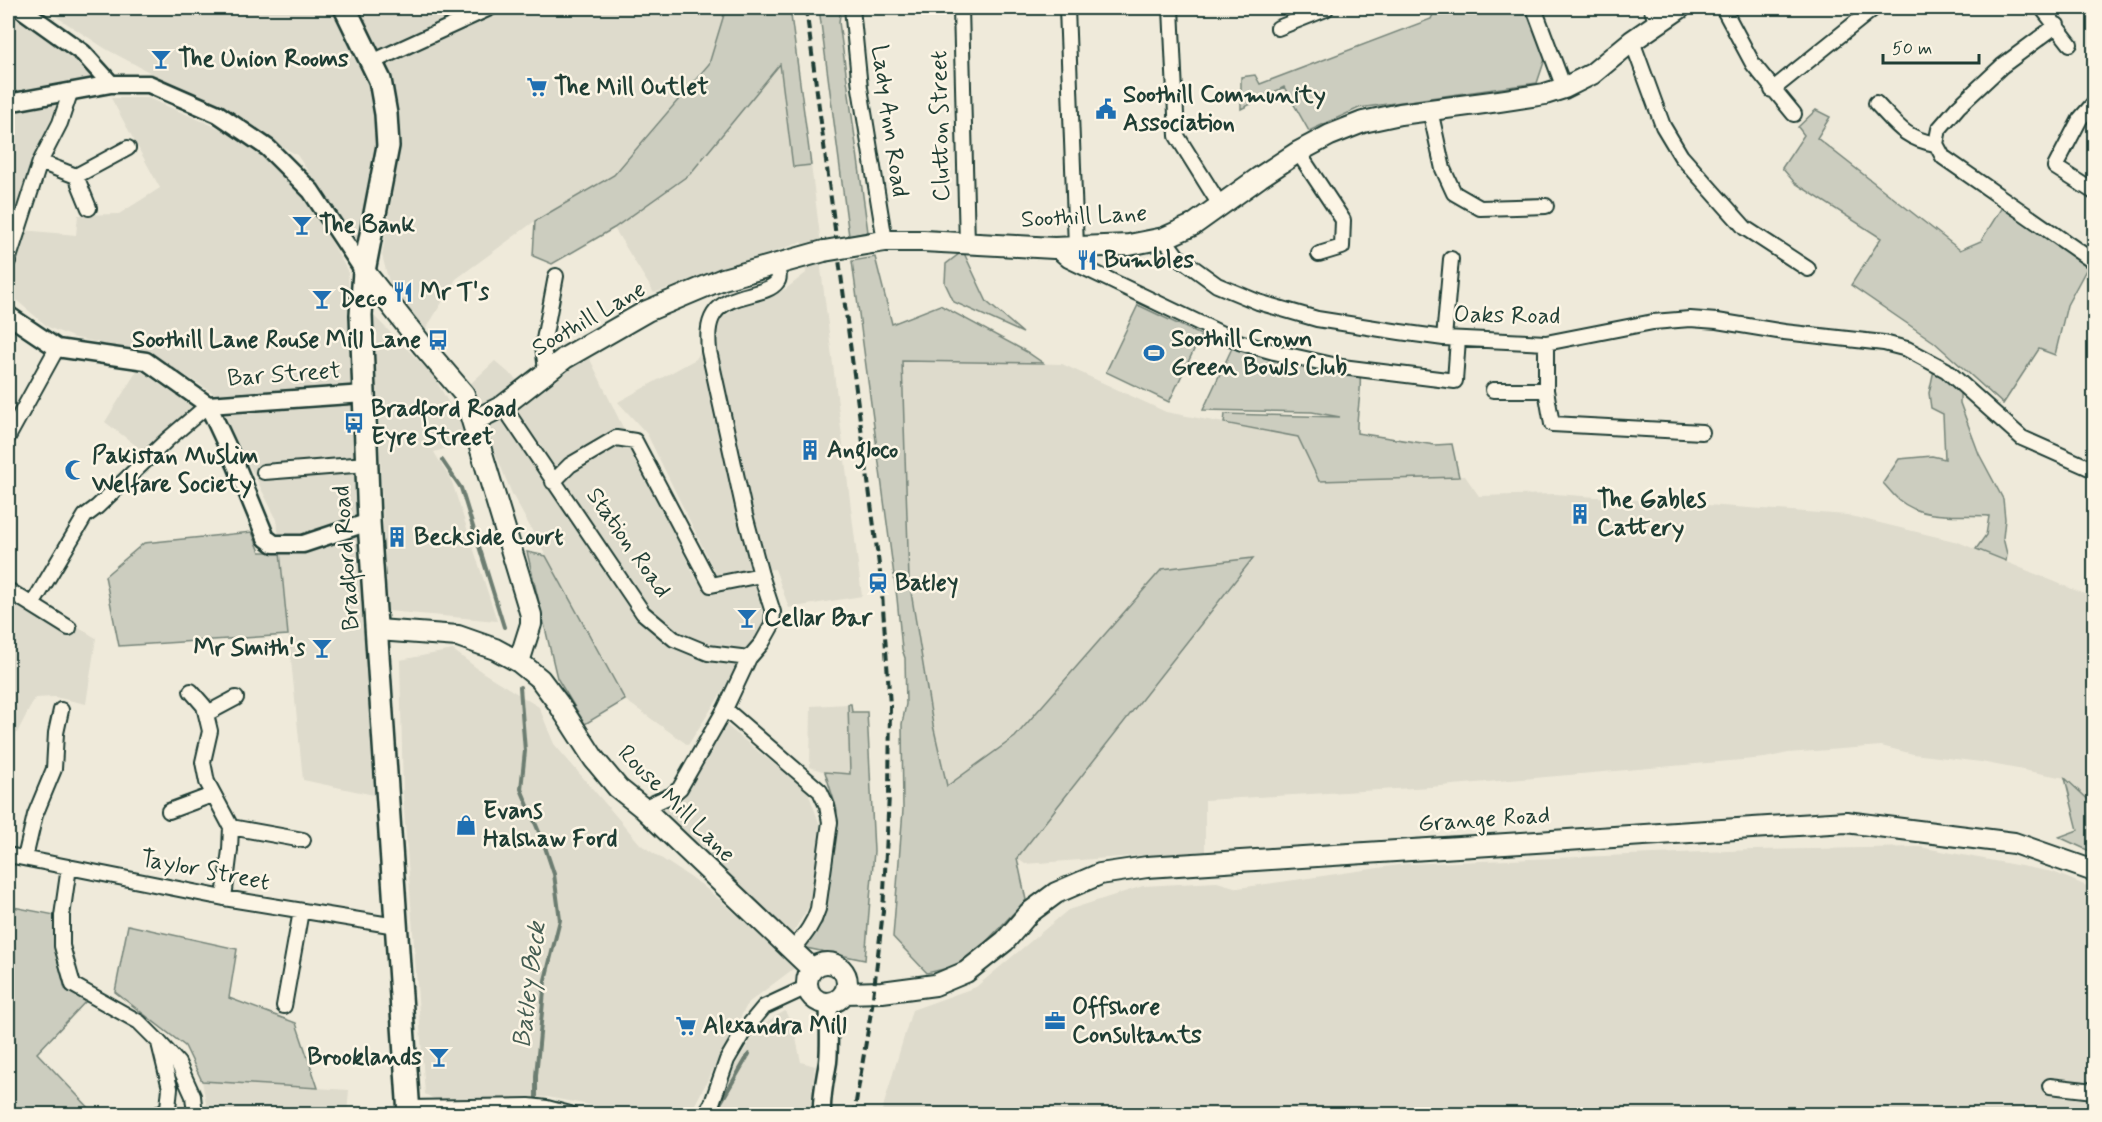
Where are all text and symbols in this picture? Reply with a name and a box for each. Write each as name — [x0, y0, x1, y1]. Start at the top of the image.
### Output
scale bar — [1883, 27, 1979, 65]
text: 50 m — [1892, 37, 1932, 61]
street label: Lady Ann Road — [863, 43, 915, 199]
place label: The Union Rooms — [178, 44, 349, 75]
bar icon: The Union Rooms — [149, 47, 173, 71]
street label: Clutton Street — [924, 50, 958, 202]
place label: The Mill Outlet — [554, 72, 709, 103]
supermarket icon: The Mill Outlet — [525, 75, 549, 99]
place label: Soothill Community Association — [1123, 80, 1326, 139]
public building icon: Soothill Community Association — [1094, 97, 1118, 121]
street label: Soothill Lane — [1020, 198, 1148, 236]
place label: The Bank — [319, 210, 415, 241]
bar icon: The Bank — [290, 213, 314, 237]
place label: Bumbles — [1104, 245, 1195, 276]
restaurant icon: Bumbles — [1075, 248, 1099, 272]
street label: Soothill Lane — [526, 274, 652, 364]
place label: Mr T's — [420, 277, 490, 308]
restaurant icon: Mr T's — [391, 280, 415, 304]
place label: Deco — [339, 284, 387, 315]
bar icon: Deco — [310, 287, 334, 311]
street label: Oaks Road — [1453, 300, 1561, 332]
place label: Soothill Crown Green Bowls Club — [1171, 324, 1347, 383]
place label: Soothill Lane Rouse Mill Lane — [132, 325, 421, 356]
bus stop icon: Soothill Lane Rouse Mill Lane — [426, 328, 450, 352]
sports icon: Soothill Crown Green Bowls Club — [1142, 341, 1166, 365]
street label: Bar Street — [226, 356, 342, 394]
place label: Bradford Road Eyre Street — [371, 394, 516, 453]
bus stop icon: Bradford Road Eyre Street — [342, 411, 366, 435]
place label: Angloco — [827, 435, 898, 469]
building icon: Angloco — [798, 438, 822, 462]
place label: Pakistan Muslim Welfare Society — [91, 441, 258, 500]
mosque icon: Pakistan Muslim Welfare Society — [63, 458, 87, 482]
street label: Station Road — [579, 482, 677, 604]
street label: Bradford Road — [326, 484, 370, 632]
place label: The Gables Cattery — [1597, 485, 1707, 544]
building icon: The Gables Cattery — [1568, 502, 1592, 526]
place label: Beckside Court — [414, 522, 564, 553]
building icon: Beckside Court — [385, 525, 409, 549]
place label: Batley — [895, 568, 958, 599]
station icon: Batley — [866, 571, 890, 595]
place label: Cellar Bar — [764, 603, 873, 634]
bar icon: Cellar Bar — [735, 606, 759, 630]
place label: Mr Smith's — [194, 633, 305, 664]
bar icon: Mr Smith's — [310, 636, 334, 660]
street label: Rouse Mill Lane — [610, 738, 742, 870]
place label: Evans Halshaw Ford — [483, 796, 617, 855]
street label: Grange Road — [1417, 800, 1551, 840]
shop icon: Evans Halshaw Ford — [454, 813, 478, 837]
street label: Taylor Street — [138, 843, 272, 899]
water label: Batley Beck — [505, 918, 555, 1050]
place label: Offshore Consultants — [1072, 992, 1202, 1051]
office icon: Offshore Consultants — [1043, 1009, 1067, 1033]
place label: Alexandra Mill — [703, 1011, 847, 1042]
supermarket icon: Alexandra Mill — [674, 1014, 698, 1038]
place label: Brooklands — [307, 1042, 422, 1073]
bar icon: Brooklands — [427, 1045, 451, 1069]

